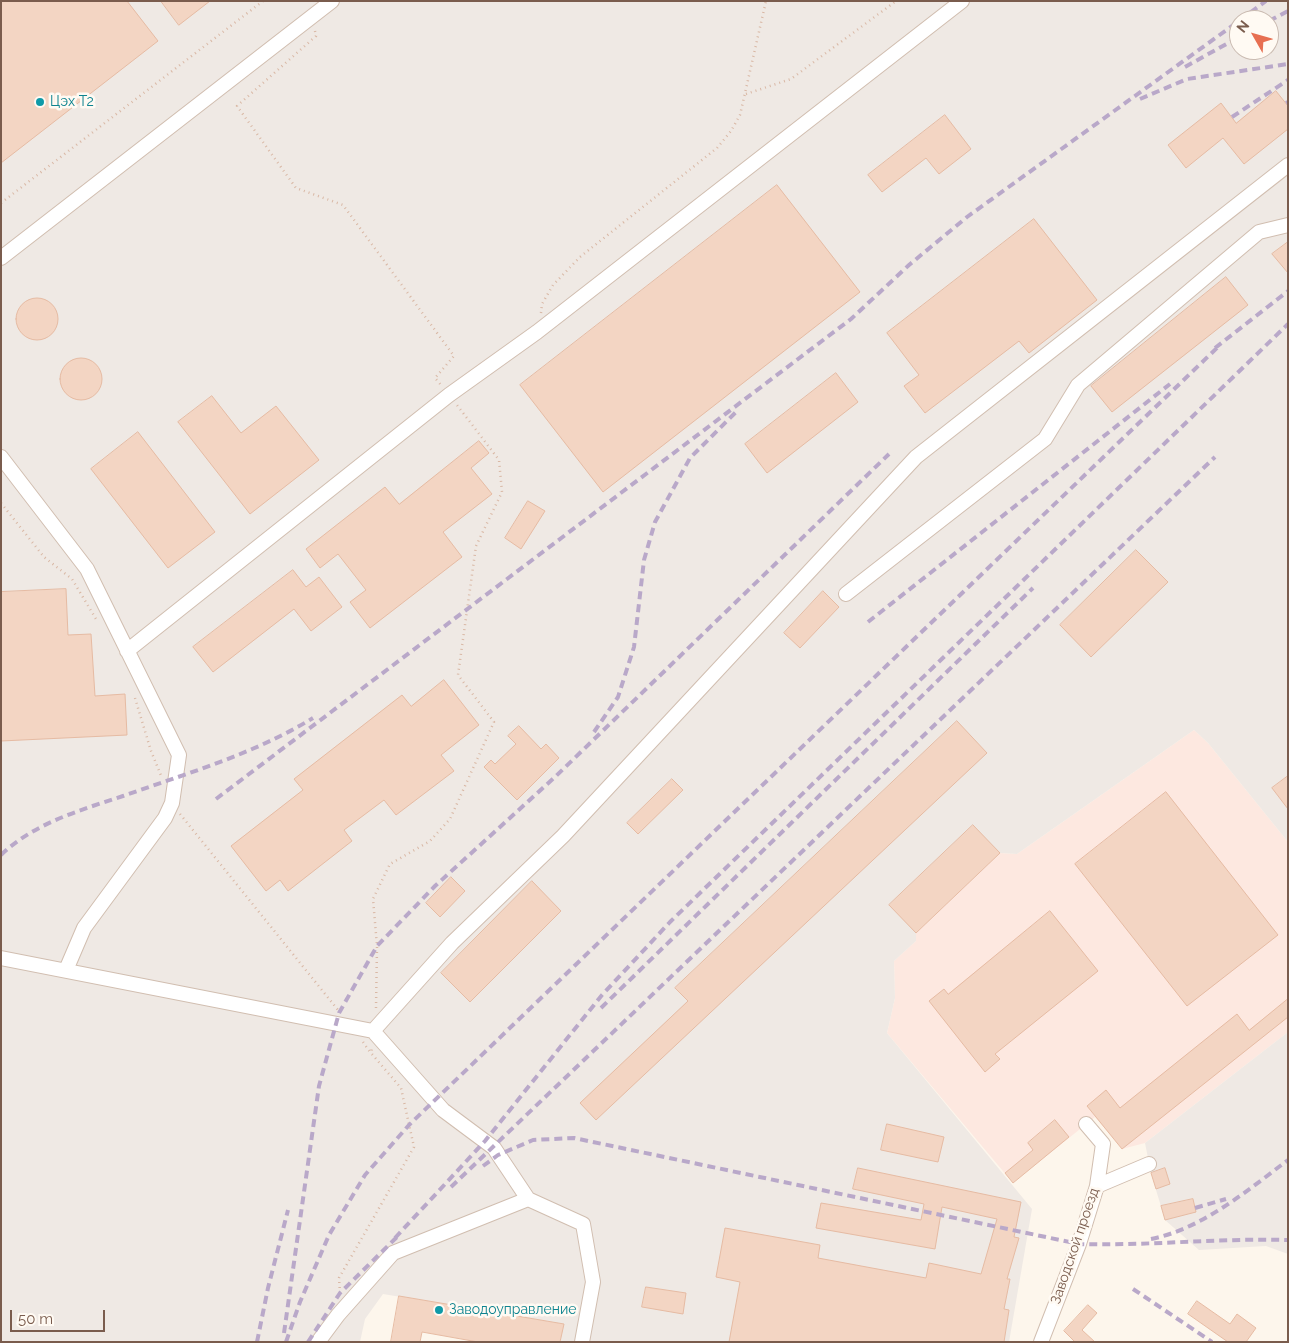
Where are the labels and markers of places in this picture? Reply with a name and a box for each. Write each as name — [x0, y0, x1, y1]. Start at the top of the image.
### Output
place label: Цэх Т2 — [50, 94, 94, 110]
marker: Цэх Т2 — [34, 96, 46, 108]
place label: Заводоуправление — [449, 1302, 576, 1318]
marker: Заводоуправление — [433, 1304, 445, 1316]

